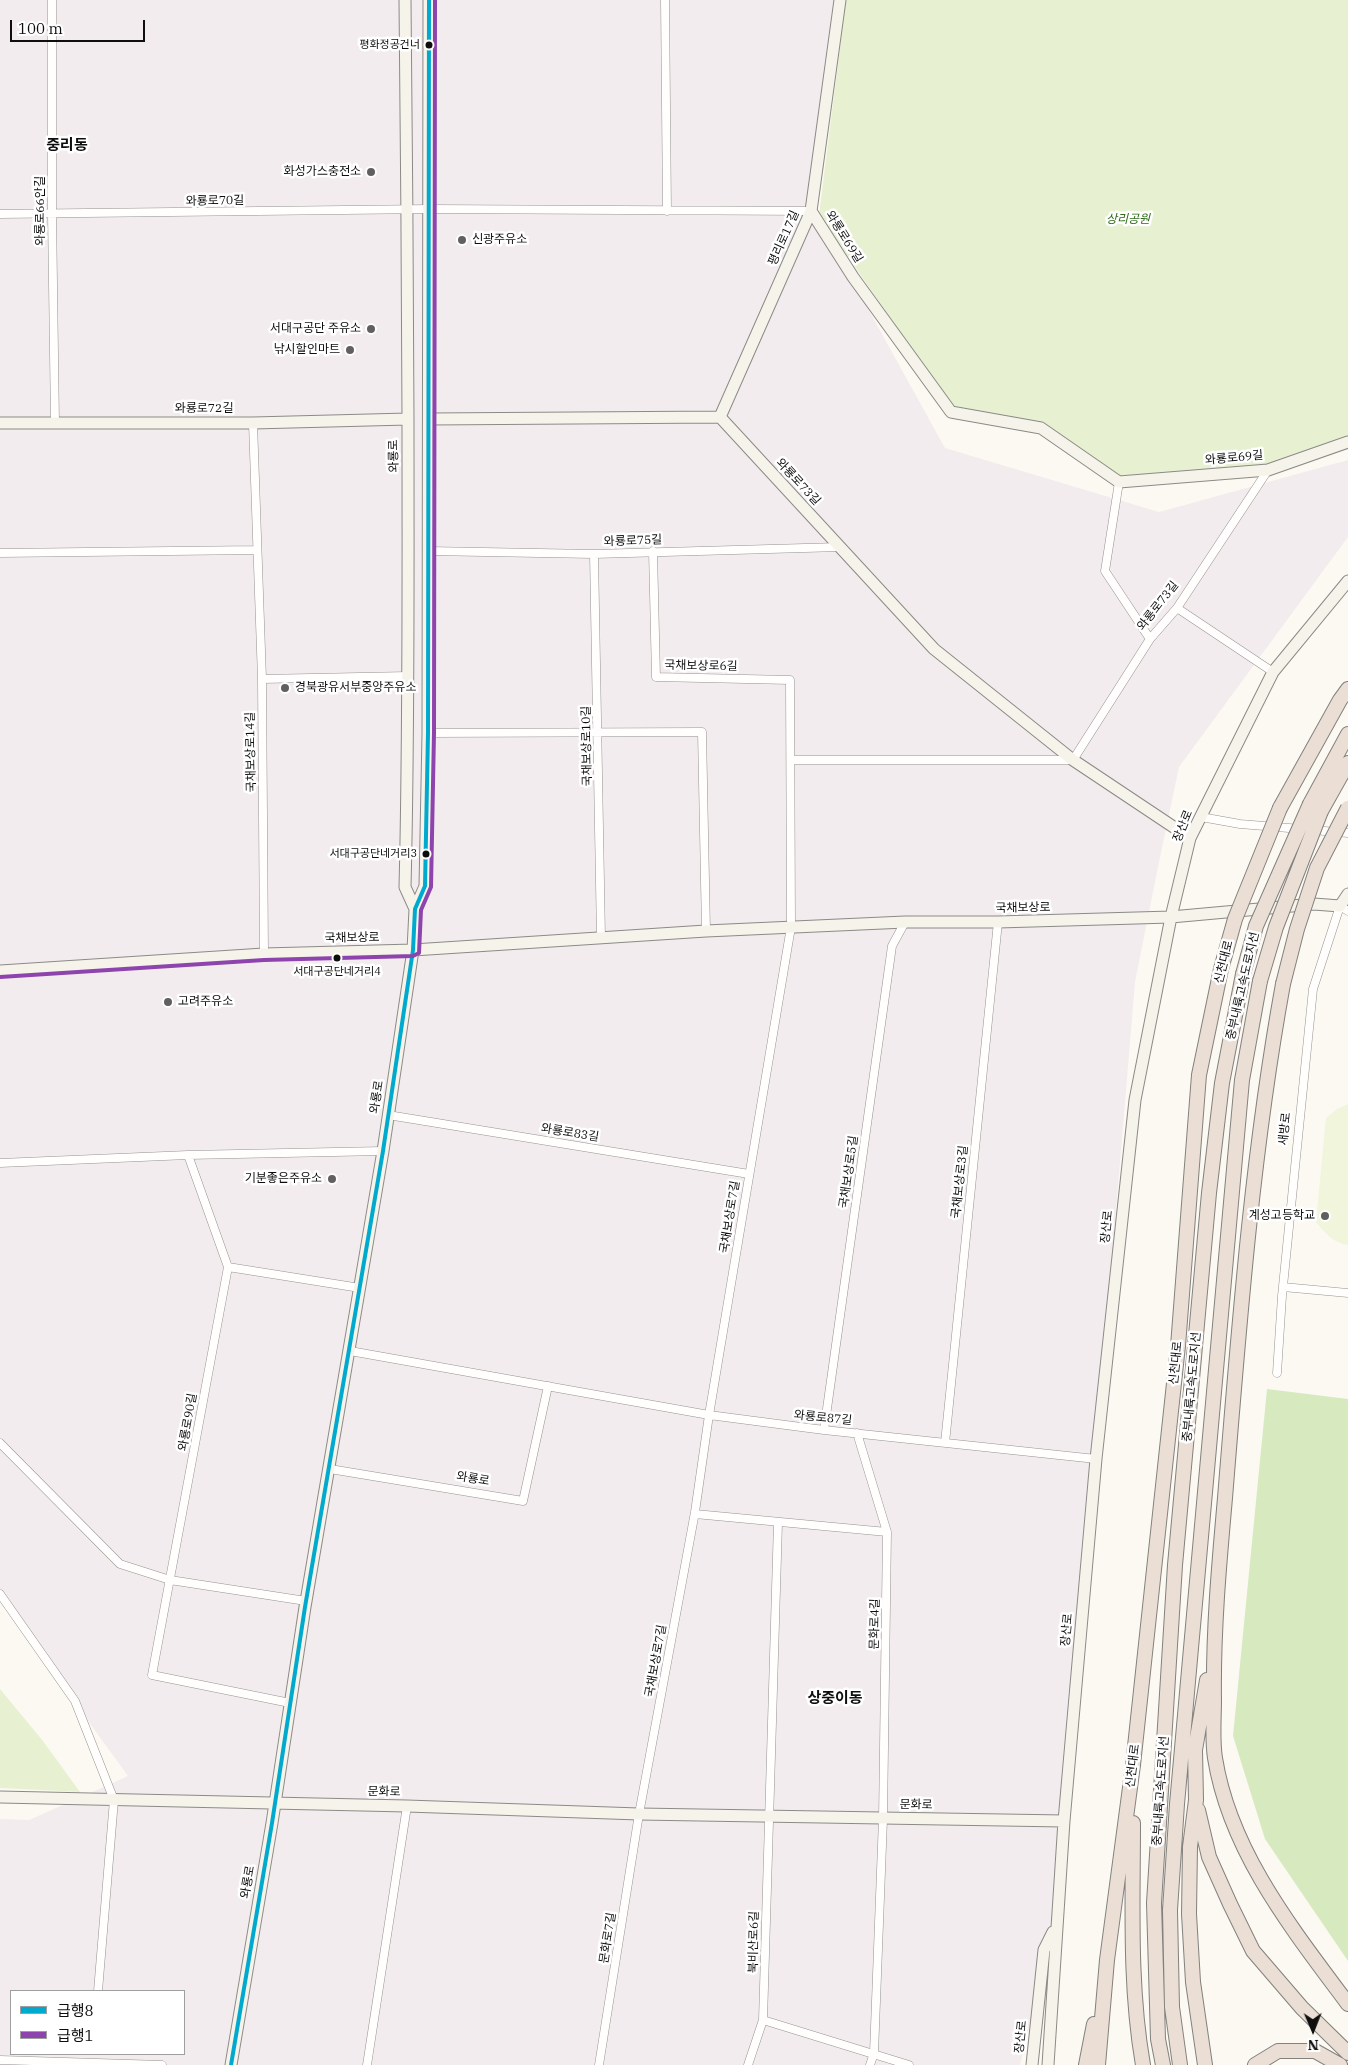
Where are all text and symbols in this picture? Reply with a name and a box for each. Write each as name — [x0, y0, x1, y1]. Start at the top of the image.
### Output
scale bar — [12, 10, 148, 42]
text: 100 m — [18, 19, 63, 38]
place label: 평화정공건너 — [359, 38, 420, 52]
marker: 평화정공건너 — [424, 40, 434, 50]
district label: 중리동 — [46, 137, 88, 155]
place label: 화성가스충전소 — [284, 165, 361, 179]
marker: 화성가스충전소 — [365, 166, 377, 178]
street label: 와룡로66안길 — [34, 176, 48, 246]
street label: 와룡로70길 — [186, 193, 244, 209]
street label: 평리로17길 — [766, 208, 802, 268]
street label: 와룡로69길 — [822, 208, 866, 266]
park label: 상리공원 — [1106, 213, 1150, 227]
place label: 신광주유소 — [472, 233, 527, 247]
marker: 신광주유소 — [456, 234, 468, 246]
place label: 서대구공단 주유소 — [270, 322, 361, 336]
marker: 서대구공단 주유소 — [365, 323, 377, 335]
place label: 낚시할인마트 — [274, 343, 340, 357]
marker: 낚시할인마트 — [344, 344, 356, 356]
street label: 와룡로72길 — [175, 402, 233, 416]
street label: 와룡로 — [387, 439, 401, 473]
street label: 와룡로69길 — [1204, 448, 1264, 468]
street label: 와룡로73길 — [773, 456, 823, 508]
street label: 와룡로75길 — [603, 533, 663, 549]
street label: 와룡로73길 — [1134, 578, 1182, 634]
street label: 국채보상로6길 — [664, 658, 738, 674]
place label: 경북광유서부중앙주유소 — [295, 681, 416, 695]
marker: 경북광유서부중앙주유소 — [279, 682, 291, 694]
street label: 국채보상로10길 — [579, 706, 595, 786]
street label: 국채보상로14길 — [243, 712, 259, 792]
street label: 장산로 — [1170, 808, 1196, 844]
place label: 서대구공단네거리3 — [329, 847, 417, 861]
marker: 서대구공단네거리3 — [421, 849, 431, 859]
street label: 국채보상로 — [995, 900, 1051, 916]
street label: 국채보상로 — [324, 930, 380, 946]
street label: 중부내륙고속도로지선 — [1224, 931, 1262, 1041]
street label: 신천대로 — [1212, 939, 1236, 985]
marker: 서대구공단네거리4 — [332, 953, 342, 963]
place label: 서대구공단네거리4 — [293, 965, 381, 979]
place label: 고려주유소 — [178, 995, 233, 1009]
marker: 고려주유소 — [162, 996, 174, 1008]
street label: 와룡로 — [367, 1080, 387, 1114]
street label: 새방로 — [1276, 1112, 1294, 1146]
street label: 와룡로83길 — [540, 1121, 600, 1145]
street label: 국채보상로5길 — [837, 1135, 861, 1209]
street label: 국채보상로3길 — [949, 1145, 971, 1219]
place label: 기분좋은주유소 — [245, 1172, 322, 1186]
marker: 기분좋은주유소 — [326, 1173, 338, 1185]
street label: 국채보상로7길 — [717, 1180, 743, 1254]
place label: 계성고등학교 — [1249, 1209, 1315, 1223]
street label: 장산로 — [1098, 1210, 1116, 1244]
marker: 계성고등학교 — [1319, 1210, 1331, 1222]
street label: 중부내륙고속도로지선 — [1180, 1331, 1204, 1443]
street label: 신천대로 — [1167, 1340, 1185, 1386]
street label: 와룡로90길 — [176, 1392, 200, 1452]
street label: 와룡로87길 — [793, 1408, 853, 1428]
street label: 와룡로 — [456, 1469, 490, 1489]
street label: 문화로4길 — [867, 1598, 883, 1650]
street label: 장산로 — [1058, 1613, 1076, 1647]
street label: 국채보상로7길 — [643, 1624, 669, 1698]
district label: 상중이동 — [807, 1690, 863, 1708]
street label: 중부내륙고속도로지선 — [1150, 1735, 1172, 1847]
street label: 신천대로 — [1123, 1743, 1143, 1789]
street label: 문화로 — [367, 1785, 401, 1799]
street label: 문화로 — [899, 1798, 933, 1812]
street label: 와룡로 — [238, 1864, 258, 1900]
street label: 북비산로6길 — [746, 1911, 762, 1973]
street label: 문화로7길 — [597, 1912, 619, 1964]
legend — [10, 1990, 185, 2055]
text: 급행8 — [57, 2001, 94, 2020]
north arrow — [1288, 2005, 1338, 2055]
street label: 장산로 — [1012, 2020, 1030, 2054]
text: 급행1 — [57, 2026, 94, 2045]
text: N — [1308, 2036, 1319, 2054]

